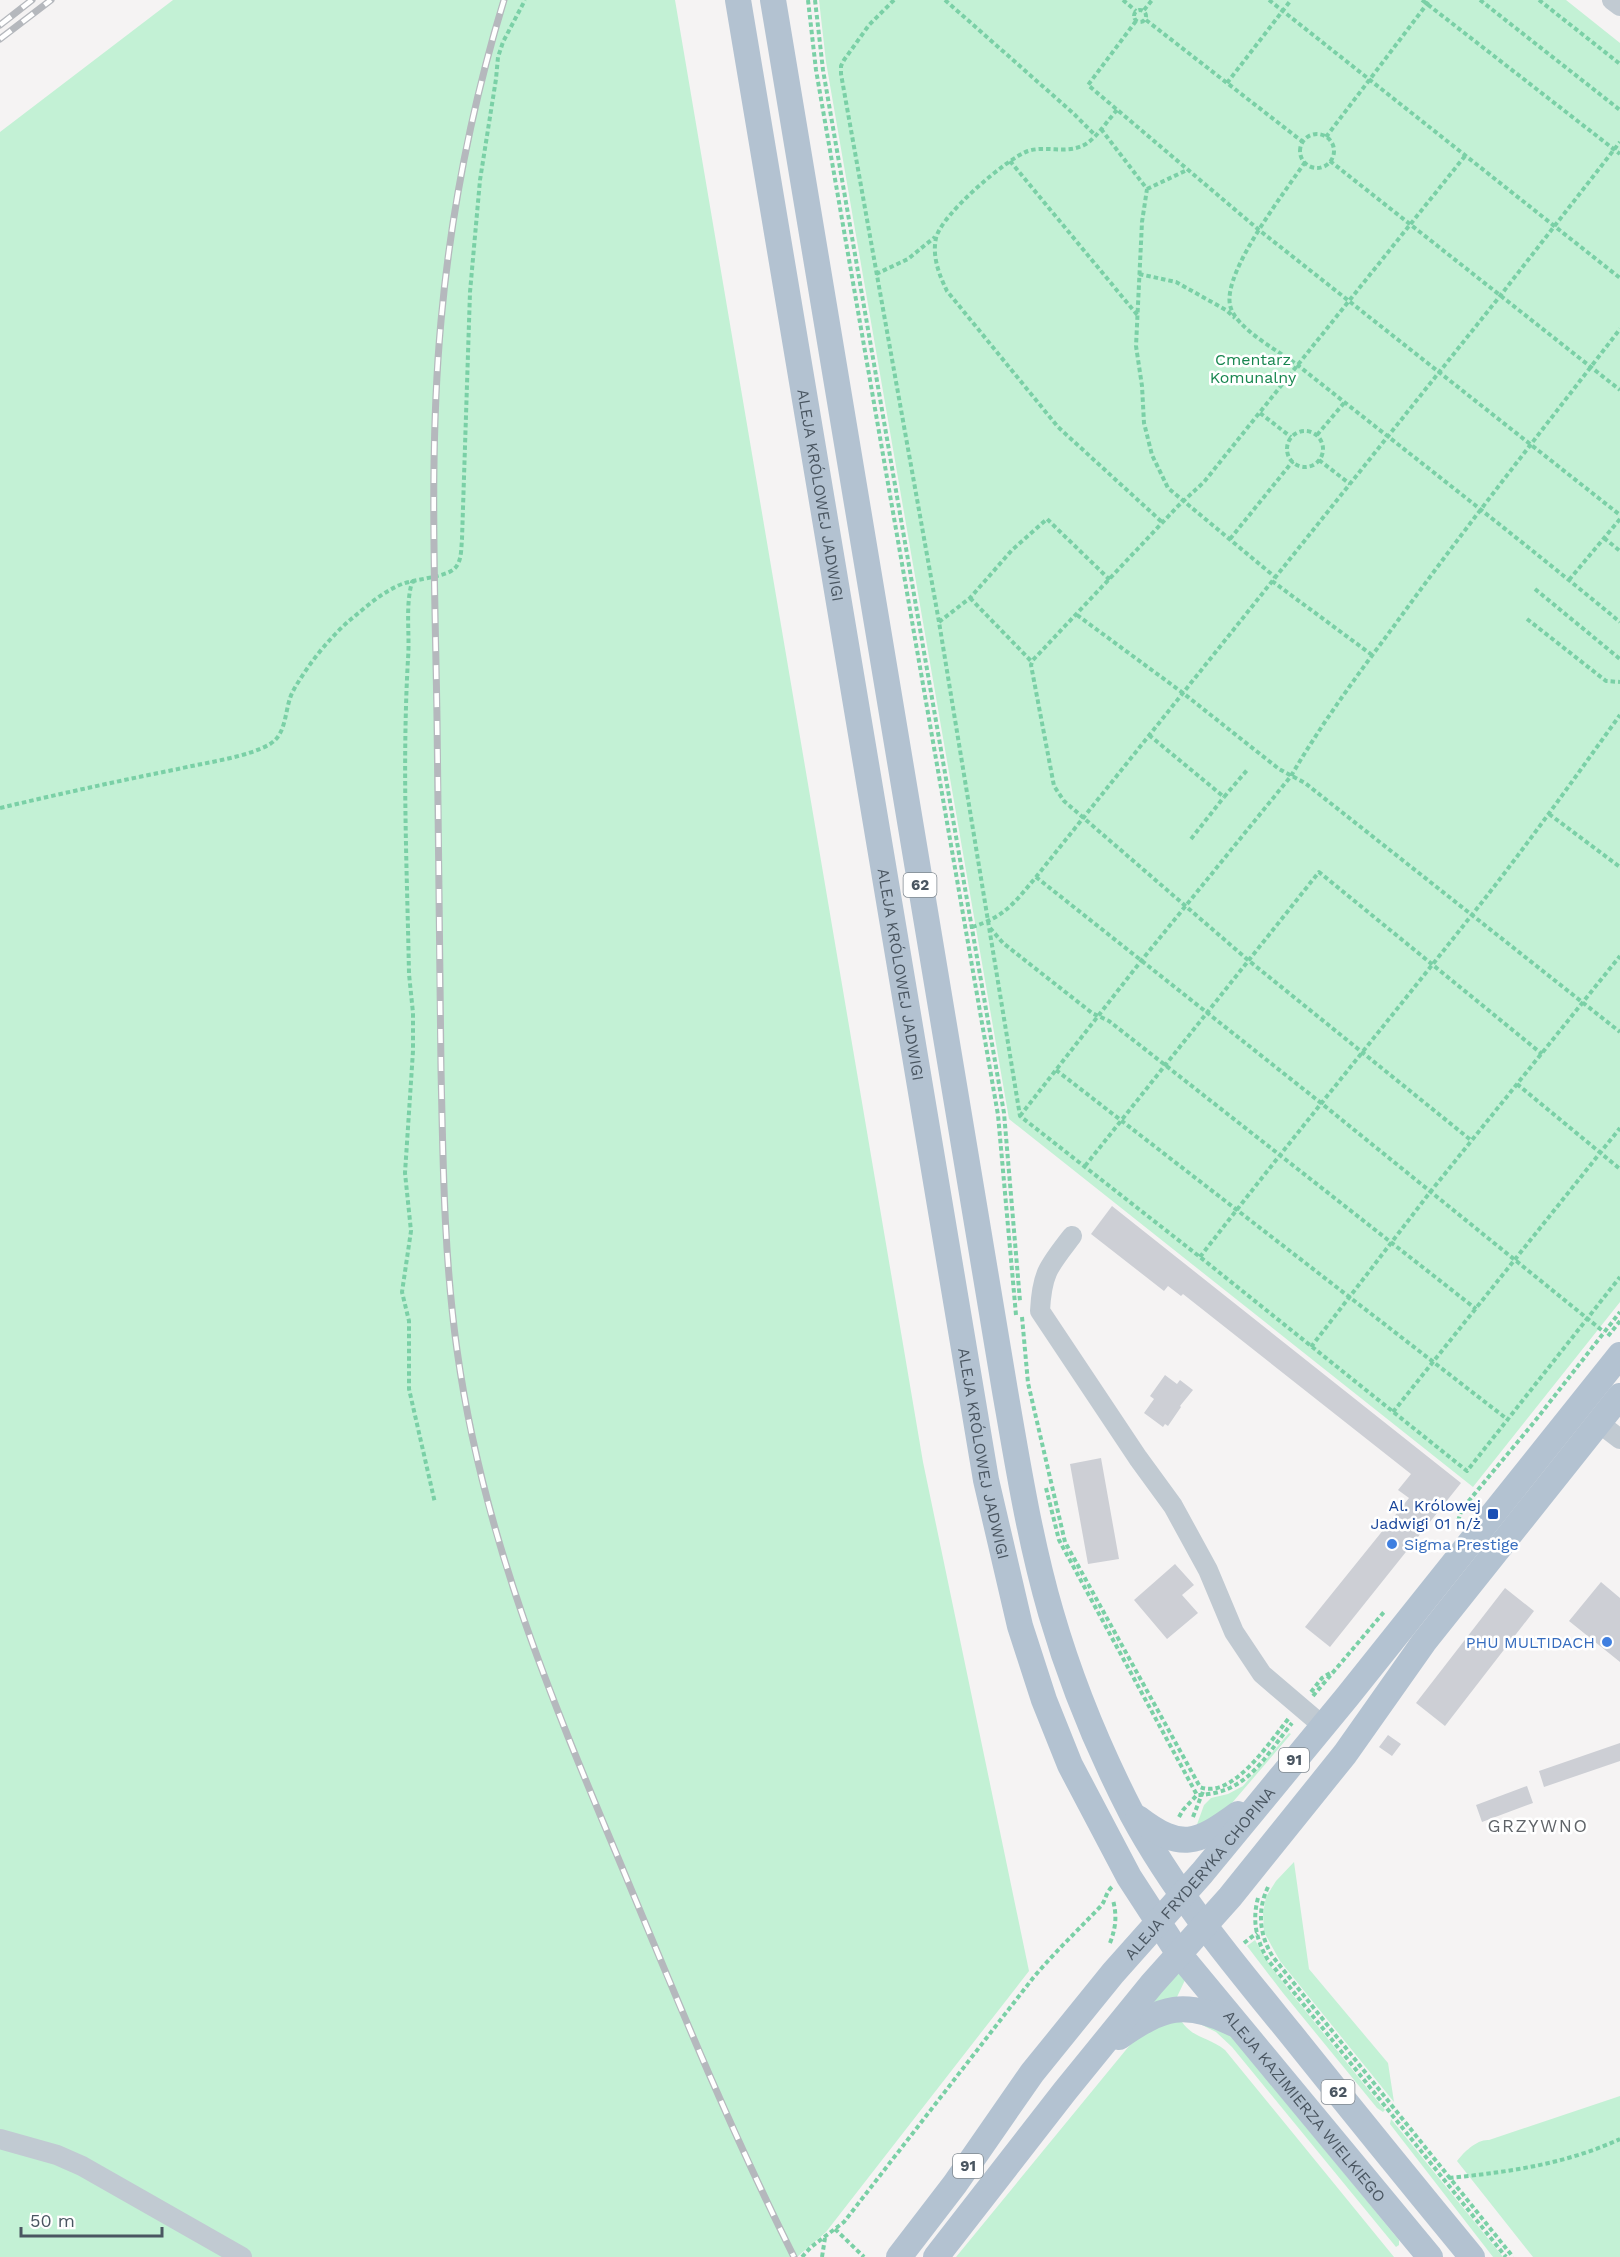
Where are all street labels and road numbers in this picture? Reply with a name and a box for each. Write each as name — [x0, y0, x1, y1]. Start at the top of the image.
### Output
street label: ALEJA KRÓLOWEJ JADWIGI — [794, 387, 848, 603]
street label: ALEJA KRÓLOWEJ JADWIGI — [874, 867, 928, 1082]
road number: 62 — [904, 873, 936, 897]
street label: ALEJA KRÓLOWEJ JADWIGI — [954, 1346, 1014, 1561]
road number: 91 — [1279, 1748, 1309, 1772]
street label: ALEJA FRYDERYKA CHOPINA — [1120, 1782, 1279, 1963]
street label: ALEJA KAZIMIERZA WIELKIEGO — [1220, 2006, 1390, 2206]
road number: 62 — [1322, 2080, 1354, 2104]
road number: 91 — [953, 2154, 983, 2178]

